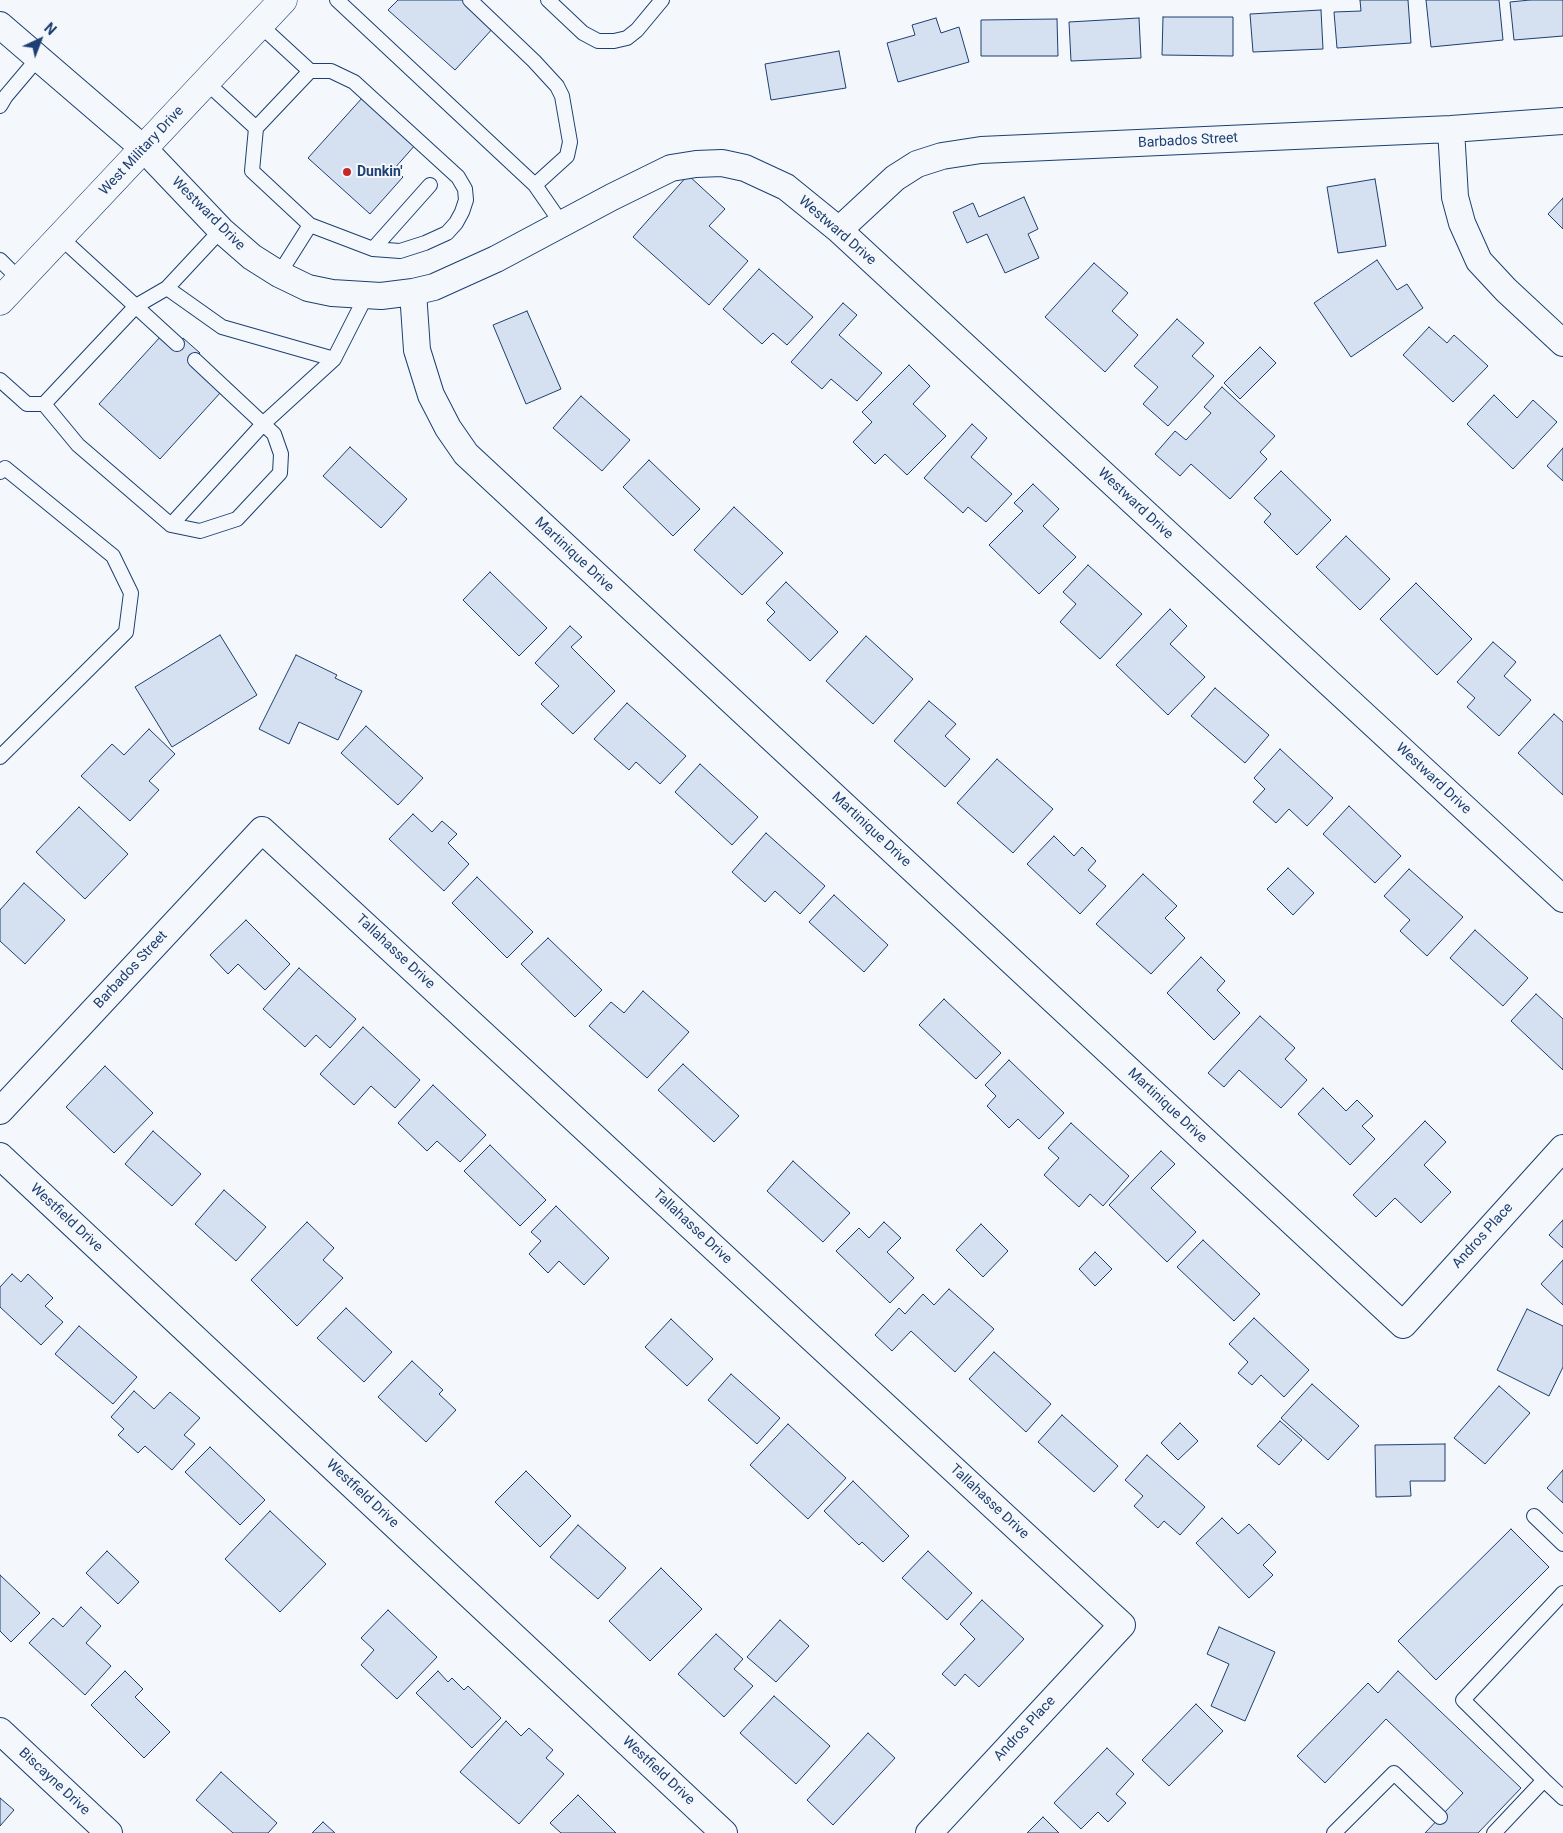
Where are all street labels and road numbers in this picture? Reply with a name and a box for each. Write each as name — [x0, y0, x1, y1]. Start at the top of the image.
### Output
street label: West Military Drive — [96, 103, 188, 199]
street label: Barbados Street — [1138, 130, 1238, 152]
street label: Westward Drive — [168, 174, 248, 254]
street label: Westward Drive — [795, 193, 879, 269]
street label: Westward Drive — [1094, 465, 1176, 543]
street label: Martinique Drive — [531, 514, 617, 596]
street label: Westward Drive — [1392, 740, 1474, 818]
street label: Martinique Drive — [828, 789, 914, 871]
street label: Tallahasse Drive — [352, 911, 438, 993]
street label: Barbados Street — [91, 928, 171, 1012]
street label: Martinique Drive — [1124, 1065, 1210, 1147]
street label: Westfield Drive — [26, 1180, 106, 1256]
street label: Tallahasse Drive — [649, 1186, 735, 1268]
street label: Andros Place — [1449, 1200, 1517, 1272]
street label: Westfield Drive — [322, 1456, 402, 1532]
street label: Tallahasse Drive — [946, 1461, 1032, 1543]
street label: Andros Place — [991, 1693, 1059, 1765]
street label: Westfield Drive — [618, 1733, 698, 1809]
street label: Biscayne Drive — [15, 1745, 93, 1819]

